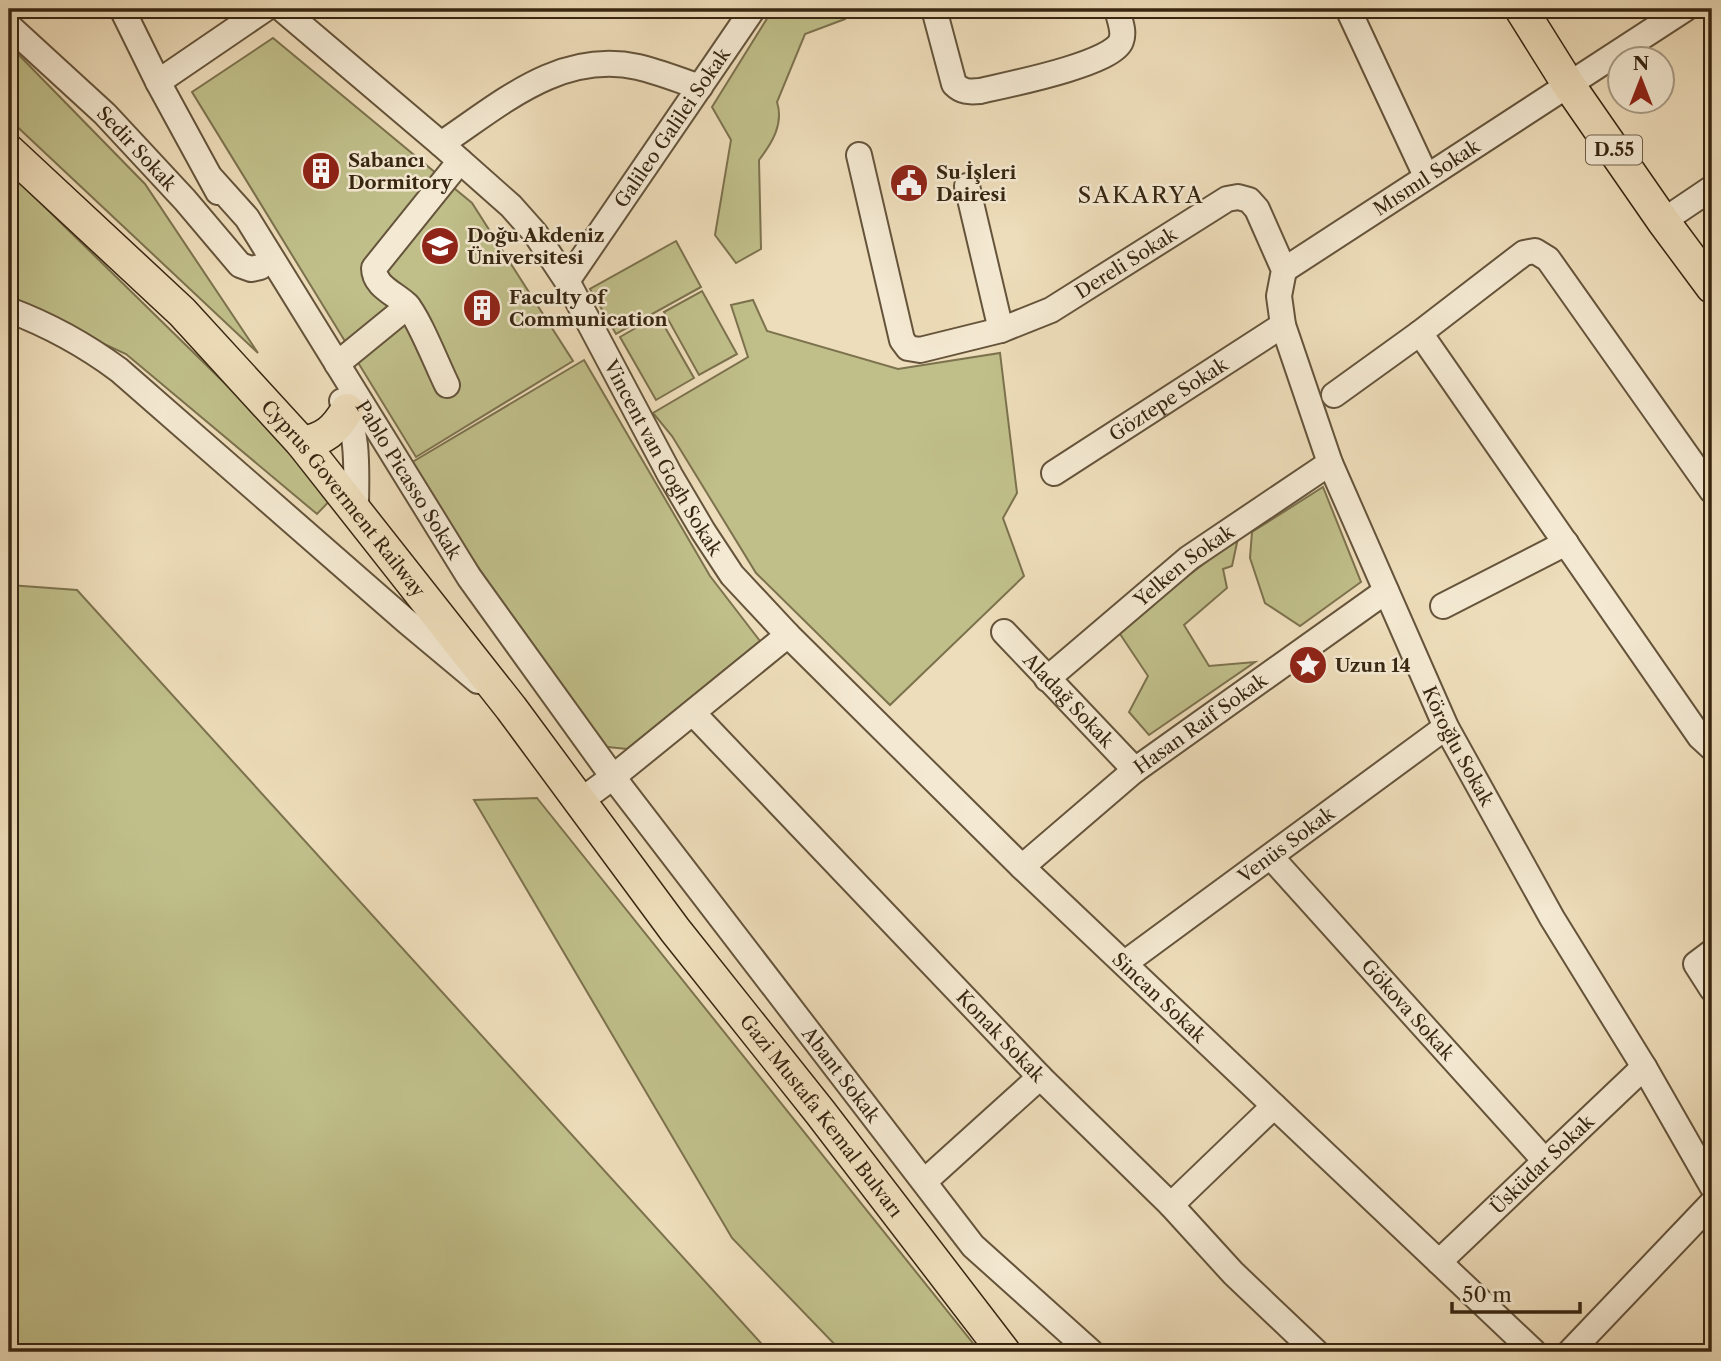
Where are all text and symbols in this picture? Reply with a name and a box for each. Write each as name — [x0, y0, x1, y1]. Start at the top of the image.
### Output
street label: Galileo Galilei Sokak — [609, 42, 735, 212]
north arrow — [1606, 46, 1676, 116]
text: N — [1633, 52, 1649, 75]
street label: Sedir Sokak — [92, 101, 182, 196]
street label: Mısmıl Sokak — [1369, 134, 1485, 220]
road number: D.55 — [1586, 135, 1642, 164]
place label: Sabancı Dormitory — [348, 149, 454, 194]
building icon: Sabancı Dormitory — [300, 150, 342, 192]
place label: Su İşleri Dairesi — [936, 161, 1017, 206]
public building icon: Su İşleri Dairesi — [888, 162, 930, 204]
district label: SAKARYA — [1078, 181, 1204, 209]
street label: Dereli Sokak — [1071, 222, 1182, 303]
place label: Doğu Akdeniz Üniversitesi — [467, 224, 604, 269]
school or university icon: Doğu Akdeniz Üniversitesi — [419, 225, 461, 267]
place label: Faculty of Communication — [509, 286, 668, 331]
building icon: Faculty of Communication — [461, 287, 503, 329]
street label: Göztepe Sokak — [1105, 352, 1233, 446]
street label: Vincent van Gogh Sokak — [599, 355, 728, 560]
street label: Cyprus Goverment Railway — [257, 395, 431, 602]
street label: Pablo Picasso Sokak — [351, 396, 467, 564]
street label: Yelken Sokak — [1129, 519, 1239, 612]
place icon: Uzun 14 — [1287, 644, 1329, 686]
street label: Aladağ Sokak — [1018, 648, 1119, 753]
place label: Uzun 14 — [1335, 654, 1411, 677]
street label: Hasan Raif Sokak — [1129, 668, 1272, 779]
street label: Köroğlu Sokak — [1418, 682, 1499, 811]
street label: Venüs Sokak — [1233, 801, 1340, 888]
street label: Sincan Sokak — [1108, 947, 1212, 1048]
street label: Gökova Sokak — [1357, 954, 1460, 1065]
street label: Konak Sokak — [952, 985, 1050, 1087]
street label: Gazi Mustafa Kemal Bulvarı — [735, 1010, 908, 1222]
street label: Abant Sokak — [797, 1022, 886, 1128]
street label: Üsküdar Sokak — [1485, 1109, 1599, 1219]
scale bar — [1452, 1270, 1579, 1314]
text: 50 m — [1462, 1282, 1512, 1307]

